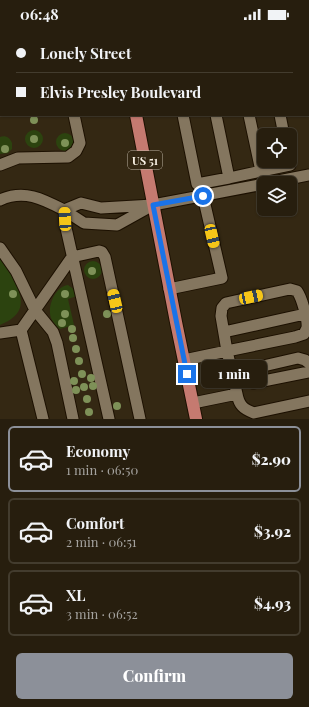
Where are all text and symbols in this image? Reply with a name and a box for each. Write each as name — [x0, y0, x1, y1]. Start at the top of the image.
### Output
text: 06:48 — [20, 4, 59, 24]
text: Lonely Street — [40, 43, 131, 63]
text: Elvis Presley Boulevard — [40, 82, 201, 102]
map controls — [257, 128, 297, 216]
button: locate — [257, 128, 297, 168]
road number: US 51 — [128, 151, 162, 169]
button: layers — [257, 176, 297, 216]
route start — [194, 187, 212, 205]
car — [58, 207, 72, 231]
car — [203, 223, 221, 249]
car — [106, 288, 124, 314]
car — [238, 289, 264, 305]
callout: 1 min — [201, 360, 267, 388]
route end — [178, 365, 196, 383]
text: 1 min — [218, 365, 250, 382]
icon: car — [18, 441, 54, 477]
text: Economy — [66, 441, 130, 461]
text: $2.90 — [252, 449, 291, 469]
text: 1 min · 06:50 — [66, 461, 138, 478]
icon: car — [18, 513, 54, 549]
text: Comfort — [66, 513, 124, 533]
text: $3.92 — [254, 521, 291, 541]
text: 2 min · 06:51 — [66, 533, 137, 550]
icon: car — [18, 585, 54, 621]
text: XL — [66, 585, 86, 605]
text: $4.93 — [254, 593, 291, 613]
text: 3 min · 06:52 — [66, 605, 138, 622]
button: Confirm — [16, 653, 293, 699]

